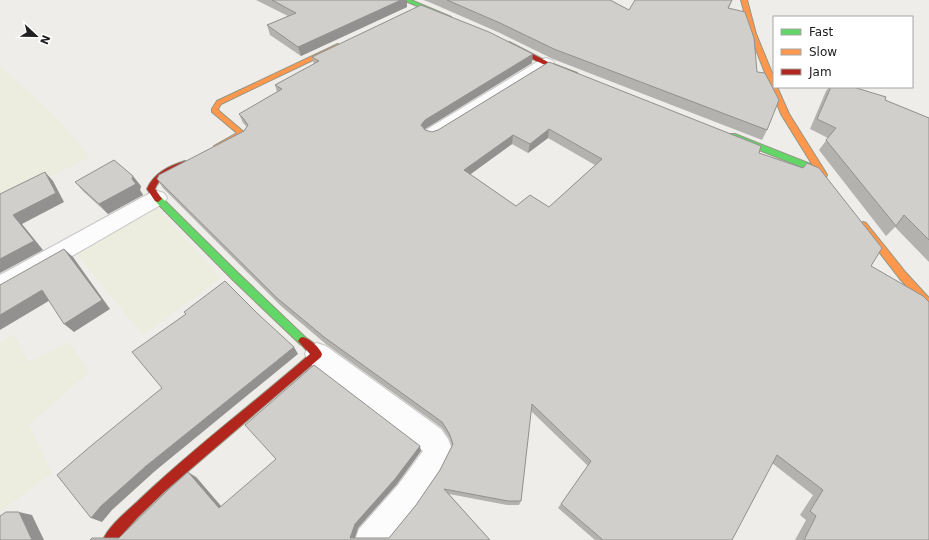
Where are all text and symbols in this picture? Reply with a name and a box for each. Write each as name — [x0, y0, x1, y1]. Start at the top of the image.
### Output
north arrow — [16, 16, 56, 56]
legend — [773, 16, 913, 88]
text: Fast — [809, 25, 833, 39]
text: N — [37, 33, 53, 46]
text: Slow — [809, 45, 837, 59]
text: Jam — [808, 65, 832, 79]

